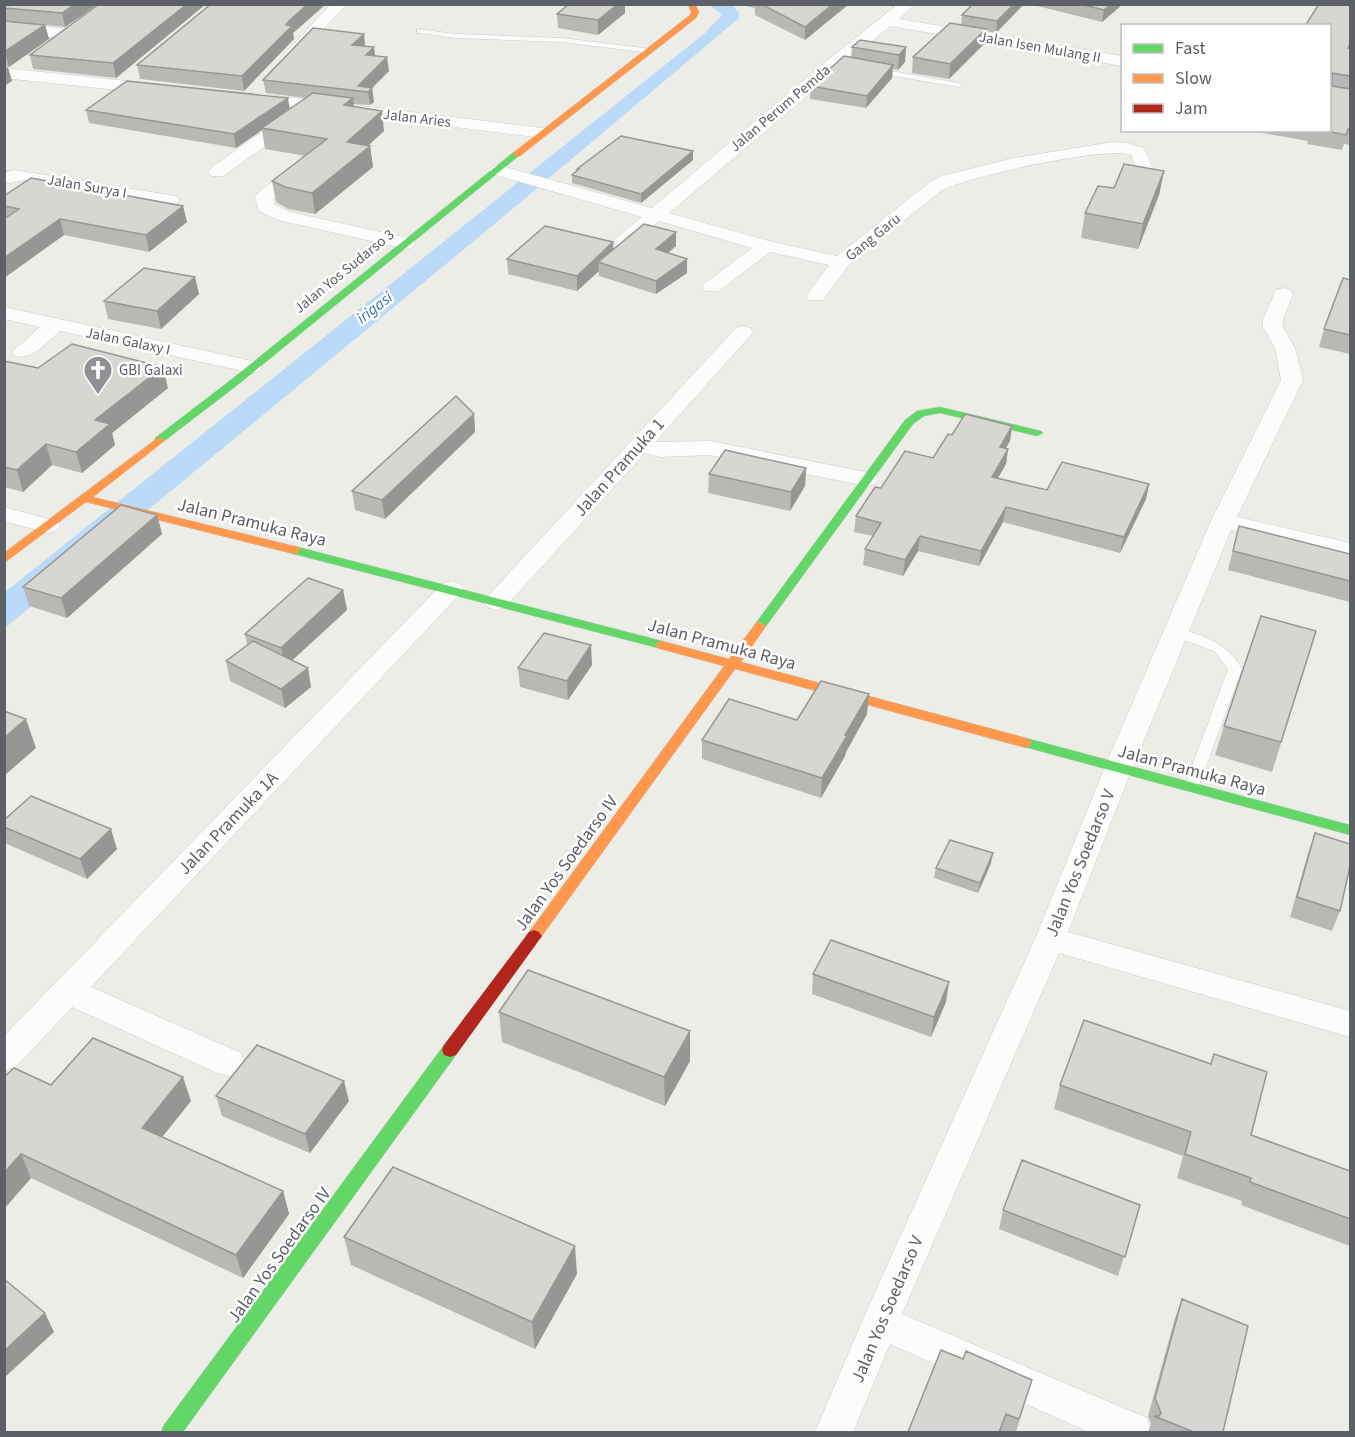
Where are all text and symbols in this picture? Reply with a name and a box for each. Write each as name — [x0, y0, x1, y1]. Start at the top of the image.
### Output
legend — [1121, 24, 1331, 132]
street label: Jalan Isen Mulang II — [977, 26, 1102, 69]
text: Fast — [1175, 36, 1206, 61]
street label: Jalan Perum Pemda — [725, 60, 835, 157]
text: Slow — [1175, 66, 1212, 91]
text: Jam — [1175, 96, 1208, 121]
street label: Jalan Aries — [382, 104, 452, 133]
street label: Jalan Surya I — [46, 169, 128, 204]
street label: Gang Garu — [841, 209, 905, 266]
street label: Jalan Yos Sudarso 3 — [290, 224, 399, 318]
water label: irigasi — [352, 287, 397, 329]
street label: Jalan Galaxy I — [84, 322, 172, 361]
church icon: GBI Galaxi — [82, 354, 114, 396]
place label: GBI Galaxi — [119, 360, 183, 381]
street label: Jalan Pramuka 1 — [568, 413, 670, 522]
street label: Jalan Pramuka Raya — [175, 492, 329, 553]
street label: Jalan Pramuka Raya — [645, 613, 799, 676]
street label: Jalan Pramuka Raya — [1115, 739, 1269, 802]
street label: Jalan Pramuka 1A — [173, 766, 284, 880]
street label: Jalan Yos Soedarso V — [1039, 785, 1122, 941]
street label: Jalan Yos Soedarso IV — [509, 790, 625, 936]
street label: Jalan Yos Soedarso IV — [222, 1182, 338, 1328]
street label: Jalan Yos Soedarso V — [845, 1231, 930, 1386]

